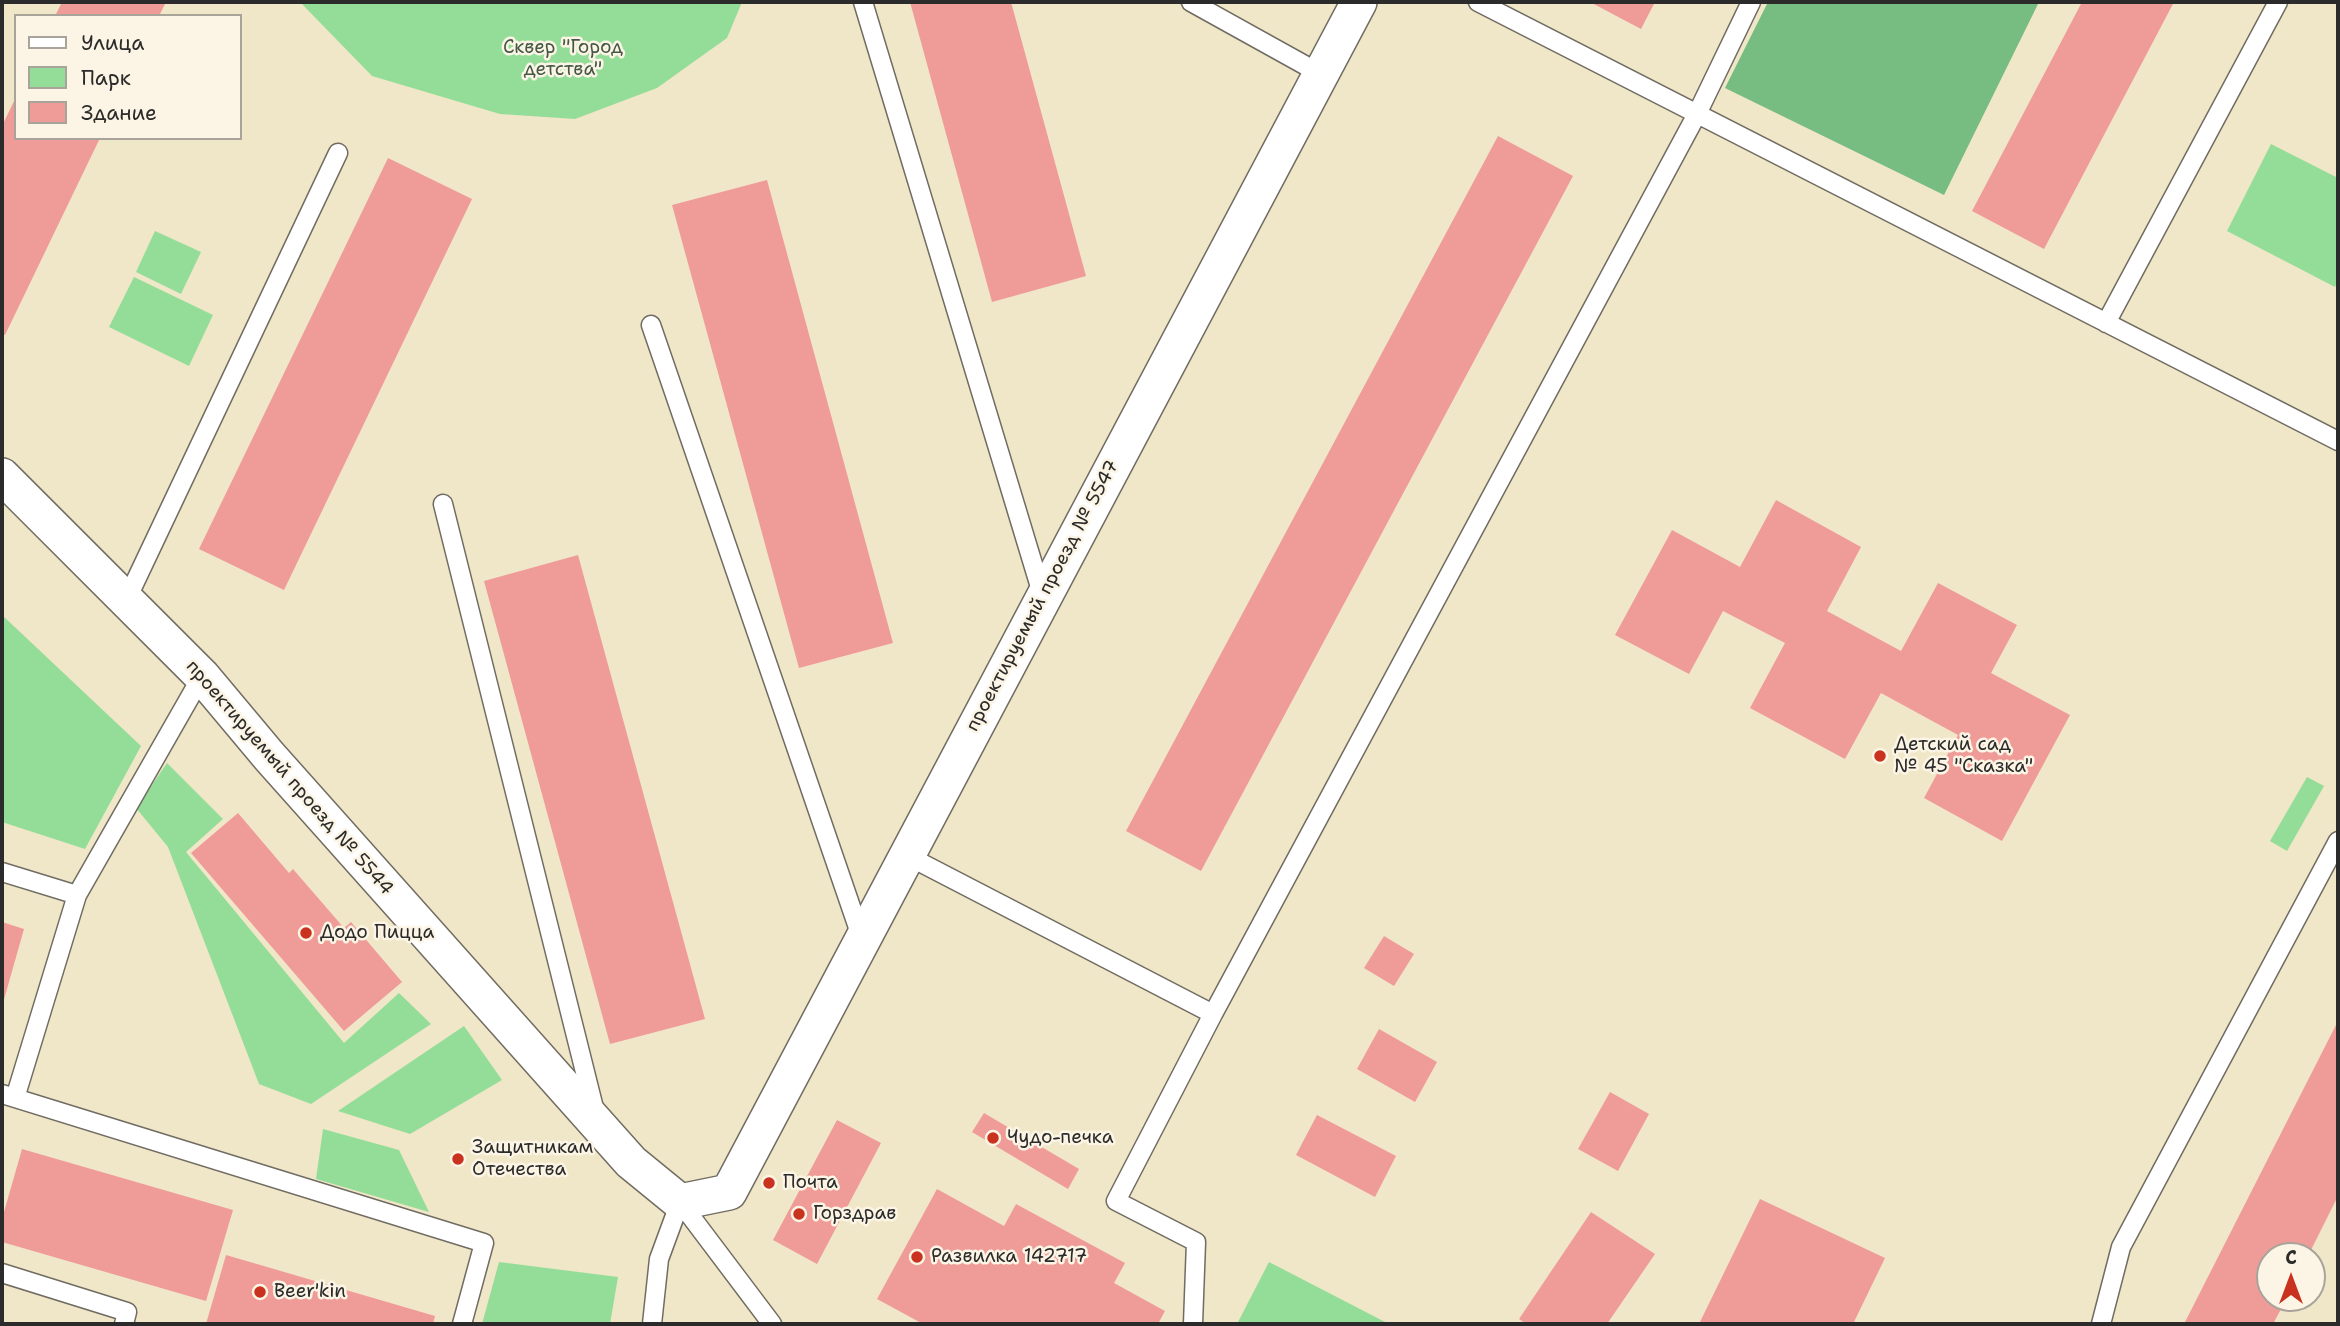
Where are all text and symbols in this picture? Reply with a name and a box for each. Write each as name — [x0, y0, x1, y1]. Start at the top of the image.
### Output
legend — [14, 14, 242, 140]
text: Улица — [81, 29, 144, 57]
park label: Сквер "Город детства" — [503, 37, 623, 81]
text: Парк — [81, 64, 131, 92]
text: Здание — [81, 99, 157, 127]
street label: проектируемый проезд № 5547 — [962, 457, 1124, 735]
street label: проектируемый проезд № 5544 — [181, 656, 397, 900]
place label: Детский сад № 45 "Сказка" — [1894, 734, 2033, 778]
marker: Детский сад № 45 "Сказка" — [1872, 748, 1888, 764]
place label: Додо Пицца — [320, 922, 434, 944]
marker: Додо Пицца — [298, 925, 314, 941]
place label: Чудо-печка — [1007, 1127, 1113, 1149]
marker: Чудо-печка — [985, 1130, 1001, 1146]
place label: Защитникам Отечества — [472, 1137, 593, 1181]
marker: Защитникам Отечества — [450, 1151, 466, 1167]
place label: Почта — [783, 1172, 838, 1194]
marker: Почта — [761, 1175, 777, 1191]
place label: Горздрав — [813, 1203, 896, 1225]
marker: Горздрав — [791, 1206, 807, 1222]
north arrow — [2256, 1242, 2326, 1312]
text: С — [2285, 1245, 2297, 1270]
place label: Развилка 142717 — [931, 1246, 1087, 1268]
marker: Развилка 142717 — [909, 1249, 925, 1265]
place label: Beer'kin — [274, 1281, 346, 1303]
marker: Beer'kin — [252, 1284, 268, 1300]

